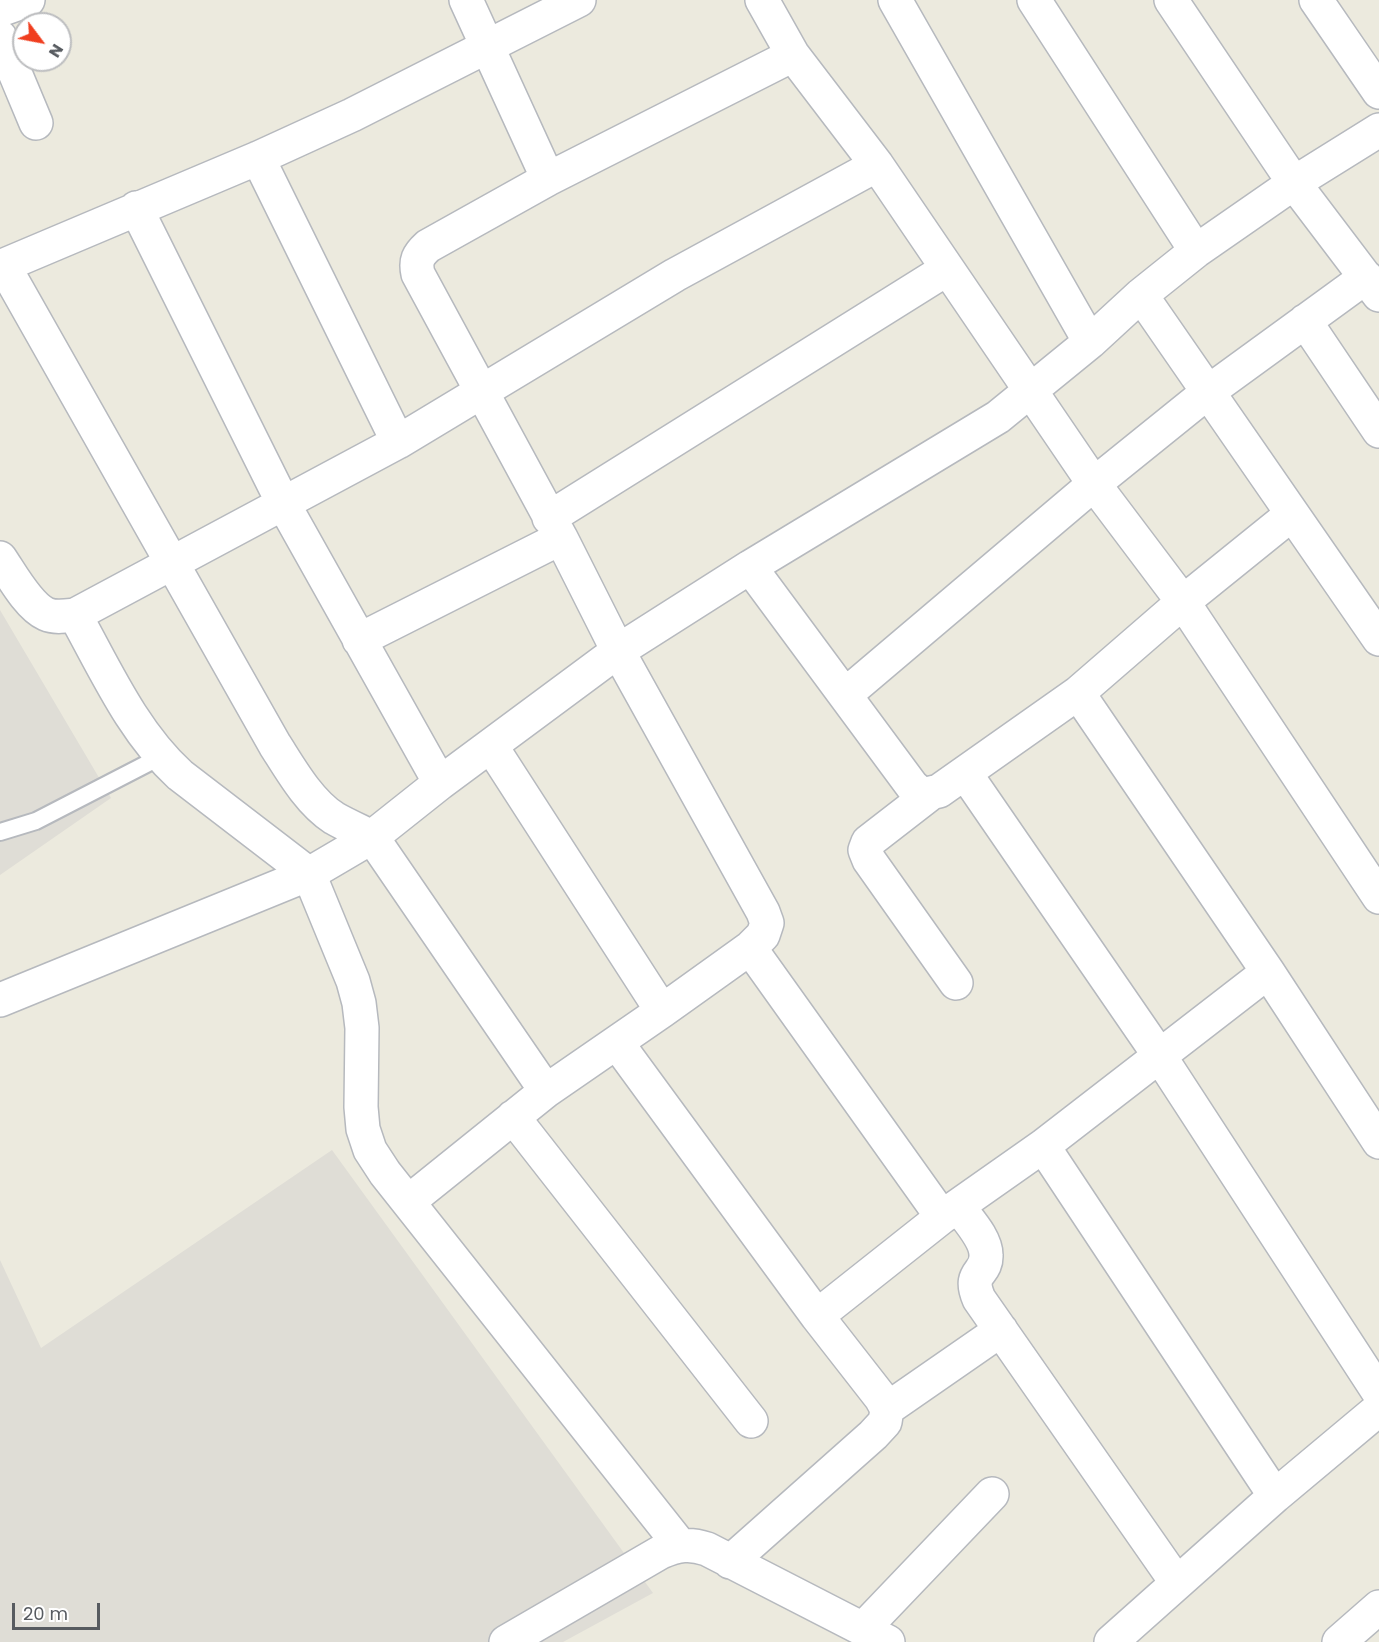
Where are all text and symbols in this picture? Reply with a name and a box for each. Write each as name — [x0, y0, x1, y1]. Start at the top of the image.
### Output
north arrow — [12, 12, 72, 72]
text: N — [43, 40, 69, 62]
scale bar — [15, 1591, 104, 1629]
text: 20 m — [23, 1601, 68, 1626]

